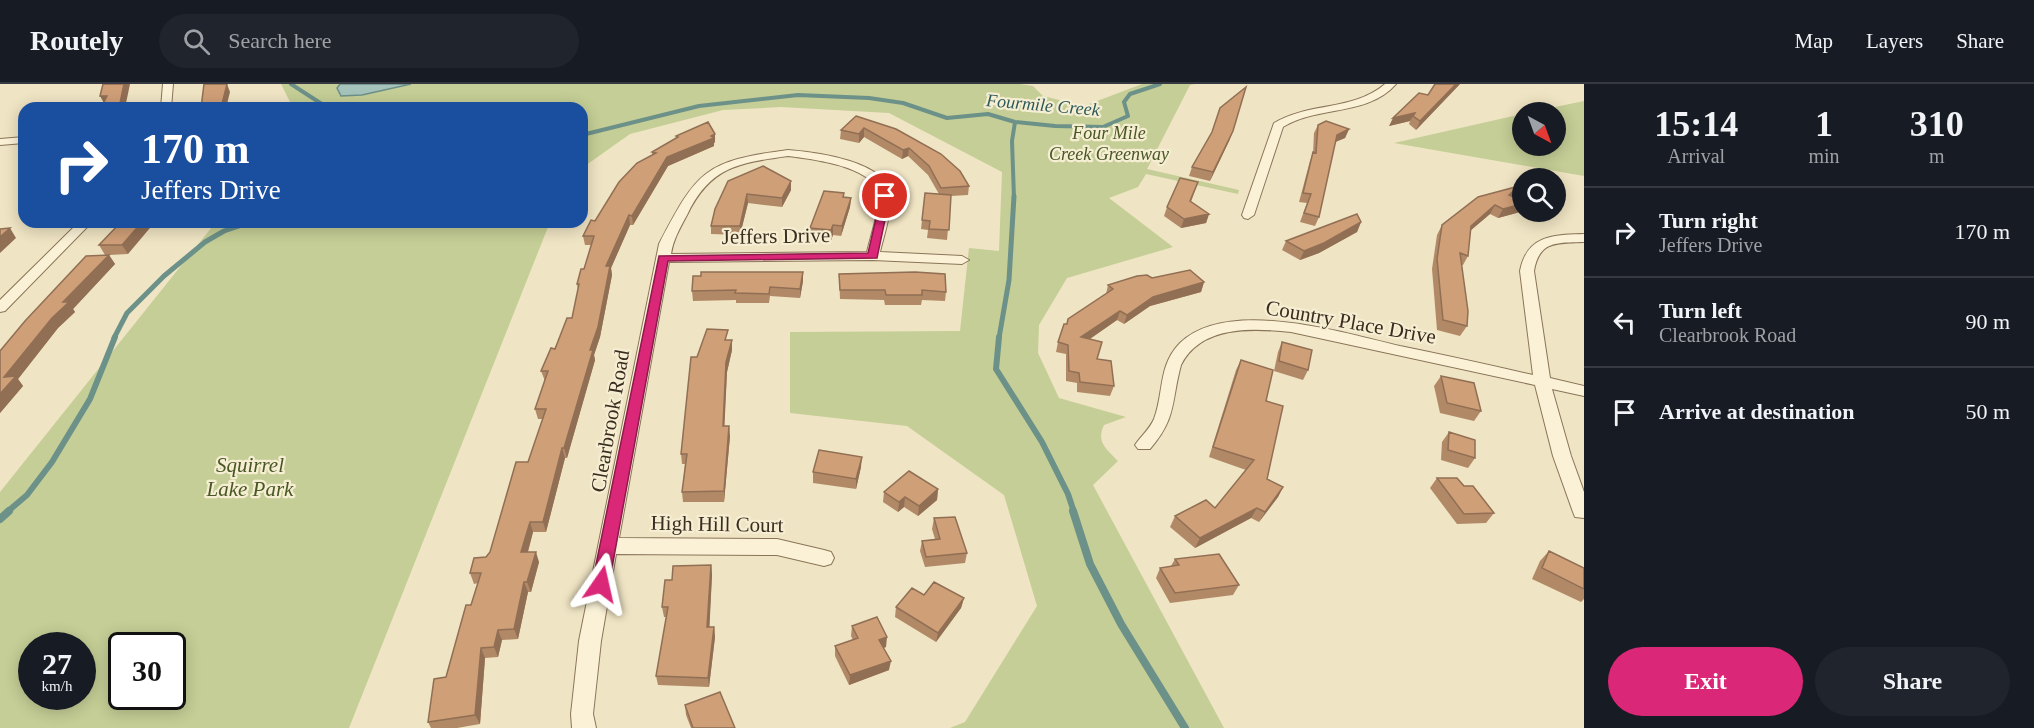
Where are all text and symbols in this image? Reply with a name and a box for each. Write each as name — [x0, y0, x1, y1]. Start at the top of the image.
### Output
search box — [159, 14, 579, 68]
text: Routely — [30, 25, 123, 56]
icon: search — [180, 25, 213, 58]
text: Search here — [228, 28, 332, 53]
text: Map — [1795, 29, 1833, 53]
text: Layers — [1866, 29, 1923, 53]
text: Share — [1956, 29, 2004, 53]
water label: Fourmile Creek — [984, 90, 1102, 120]
north arrow — [1512, 102, 1566, 156]
map controls — [1512, 102, 1566, 222]
text: 15:14 — [1654, 104, 1738, 144]
text: 1 — [1815, 104, 1833, 144]
text: 310 — [1910, 104, 1964, 144]
park label: Four Mile Creek Greenway — [1049, 123, 1169, 164]
icon: right — [42, 126, 120, 204]
text: 170 m — [141, 126, 250, 172]
text: Arrival — [1667, 145, 1725, 167]
text: min — [1808, 145, 1840, 167]
text: m — [1929, 145, 1945, 167]
button: search — [1512, 168, 1566, 222]
pin — [859, 170, 910, 221]
text: Jeffers Drive — [141, 175, 281, 205]
icon: arrive — [868, 179, 901, 212]
text: Turn right — [1659, 208, 1758, 233]
icon: right — [1608, 216, 1641, 249]
text: 170 m — [1954, 219, 2010, 244]
street label: Jeffers Drive — [721, 223, 831, 249]
text: Jeffers Drive — [1659, 234, 1762, 256]
street label: Country Place Drive — [1264, 295, 1438, 349]
text: Turn left — [1659, 298, 1742, 323]
icon: left — [1608, 306, 1641, 339]
text: 90 m — [1965, 309, 2010, 334]
text: Clearbrook Road — [1659, 324, 1796, 346]
street label: Clearbrook Road — [586, 347, 634, 494]
icon: arrive — [1608, 396, 1641, 429]
text: Arrive at destination — [1659, 399, 1855, 424]
text: 50 m — [1965, 399, 2010, 424]
park label: Squirrel Lake Park — [206, 453, 294, 501]
street label: High Hill Court — [650, 511, 784, 537]
position arrow — [569, 552, 633, 616]
speed limit sign: 30 — [108, 632, 186, 710]
text: 27 — [42, 647, 72, 680]
button: Exit — [1608, 647, 1803, 716]
button: Share — [1815, 647, 2010, 716]
text: km/h — [42, 678, 72, 694]

